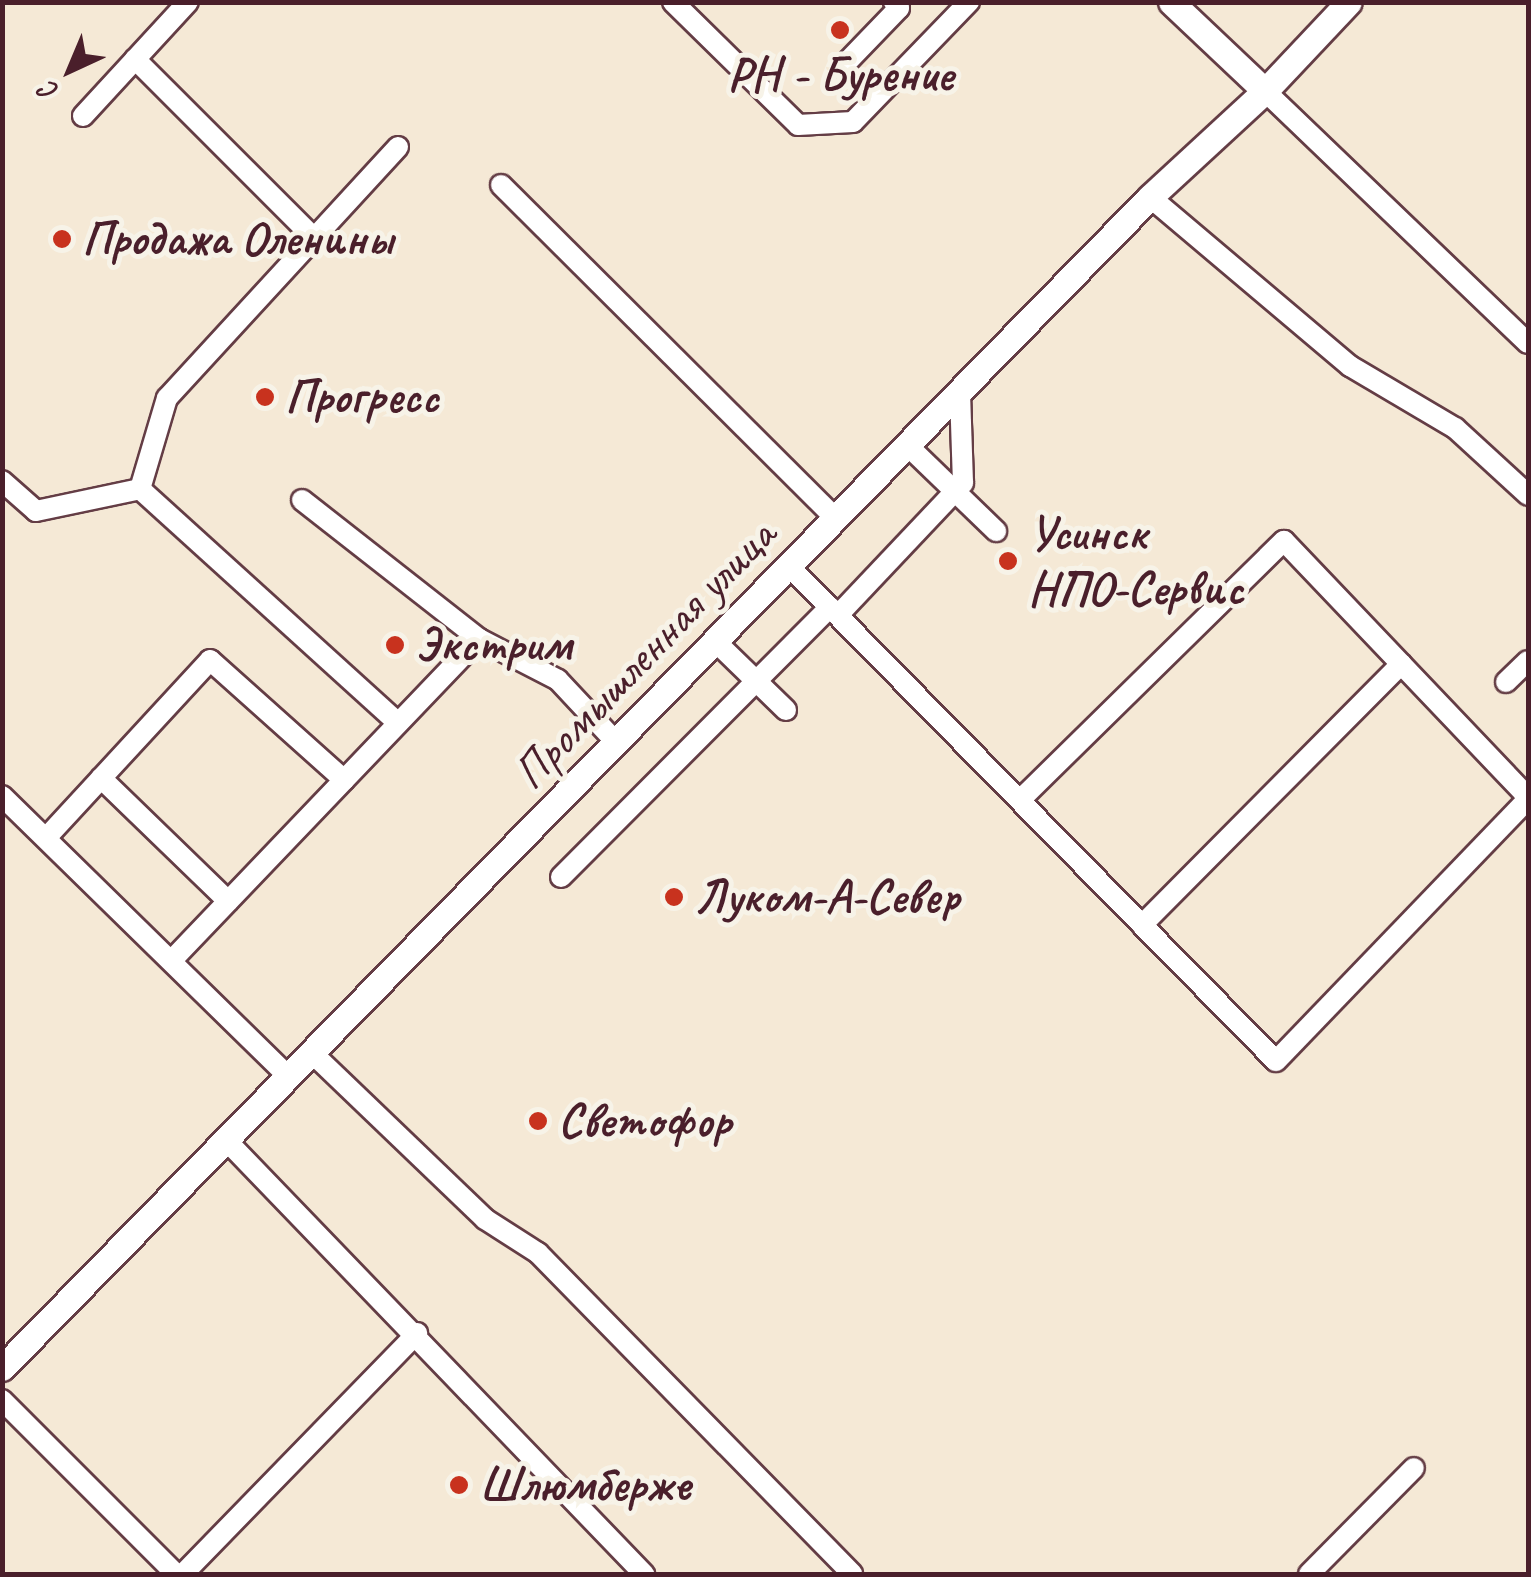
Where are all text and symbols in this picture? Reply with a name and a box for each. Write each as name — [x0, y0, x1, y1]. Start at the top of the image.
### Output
marker: РН - Бурение — [829, 19, 851, 41]
north arrow — [20, 20, 120, 120]
place label: РН - Бурение — [727, 46, 953, 104]
text: С — [32, 75, 66, 109]
place label: Продажа Оленины — [82, 210, 393, 268]
marker: Продажа Оленины — [51, 228, 73, 250]
place label: Прогресс — [285, 368, 438, 426]
marker: Прогресс — [254, 386, 276, 408]
place label: Усинск НПО-Сервис — [1028, 504, 1244, 617]
street label: Промышленная улица — [500, 506, 788, 802]
marker: Усинск НПО-Сервис — [997, 550, 1019, 572]
place label: Экстрим — [415, 616, 572, 674]
marker: Экстрим — [384, 634, 406, 656]
place label: Луком-А-Север — [694, 868, 960, 926]
marker: Луком-А-Север — [663, 886, 685, 908]
place label: Светофор — [558, 1092, 731, 1150]
marker: Светофор — [527, 1110, 549, 1132]
place label: Шлюмберже — [479, 1456, 691, 1514]
marker: Шлюмберже — [448, 1474, 470, 1496]

